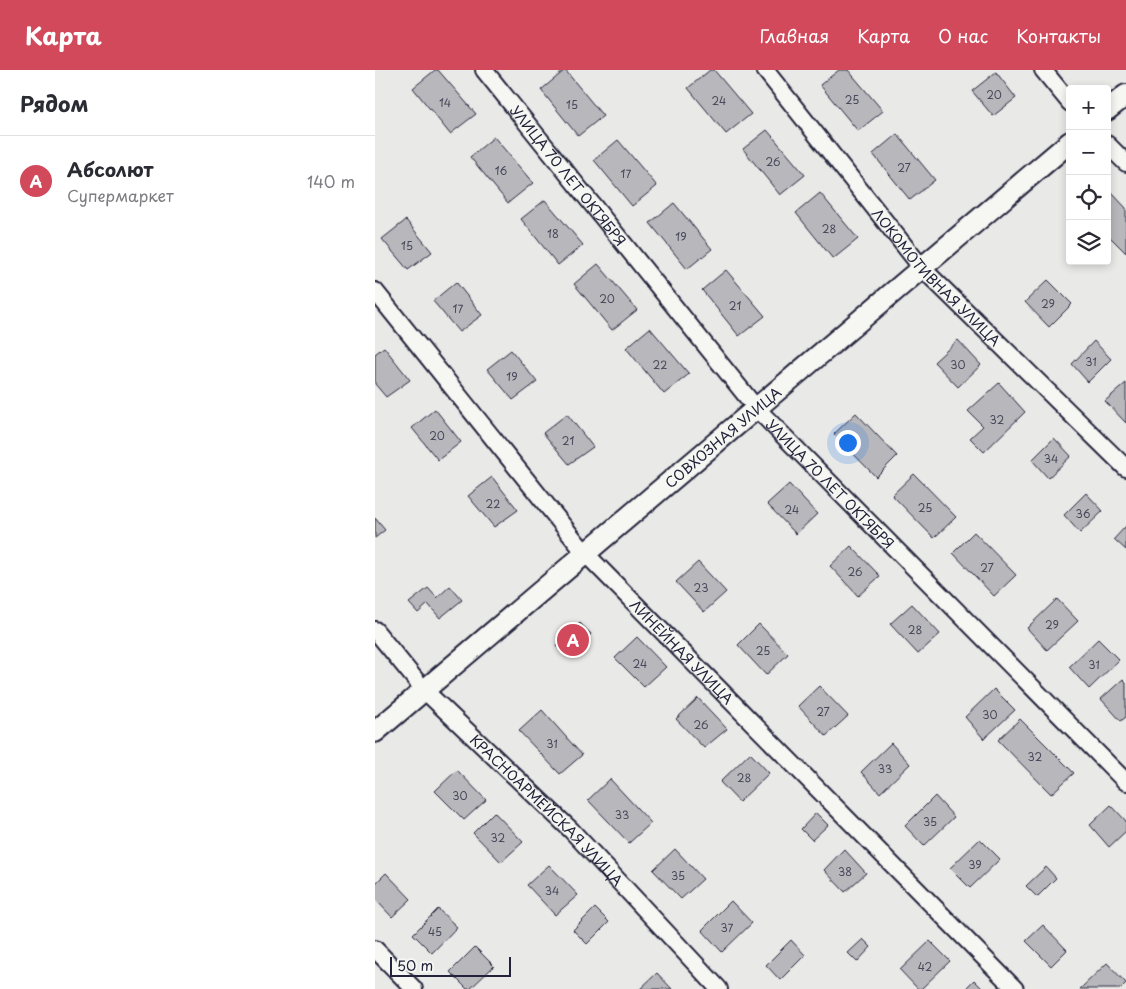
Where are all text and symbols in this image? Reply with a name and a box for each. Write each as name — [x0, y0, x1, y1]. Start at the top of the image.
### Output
text: Карта — [25, 17, 102, 53]
text: Главная — [760, 22, 829, 49]
text: Карта — [857, 22, 910, 49]
text: О нас — [938, 22, 988, 49]
text: Контакты — [1016, 22, 1101, 49]
map controls — [1066, 85, 1111, 265]
button: + — [1066, 85, 1111, 130]
house number: 20 — [986, 86, 1002, 103]
text: Рядом — [20, 87, 88, 119]
house number: 25 — [845, 91, 859, 108]
house number: 24 — [712, 92, 726, 109]
house number: 14 — [439, 94, 451, 111]
house number: 15 — [566, 96, 578, 113]
street label: УЛИЦА 70 ЛЕТ ОКТЯБРЯ — [506, 100, 632, 250]
button: − — [1066, 130, 1111, 175]
house number: 26 — [765, 153, 781, 170]
text: Абсолют — [67, 155, 153, 183]
house number: 27 — [897, 159, 911, 176]
house number: 16 — [495, 162, 508, 179]
house number: 17 — [621, 165, 632, 182]
text: A — [30, 169, 42, 193]
text: 140 m — [307, 169, 355, 193]
button: locate — [1066, 175, 1111, 220]
text: Супермаркет — [67, 183, 174, 207]
street label: ЛОКОМОТИВНАЯ УЛИЦА — [868, 203, 1006, 351]
house number: 28 — [822, 220, 836, 237]
button: layers — [1066, 220, 1111, 265]
house number: 18 — [547, 225, 559, 242]
house number: 19 — [675, 228, 687, 245]
house number: 15 — [401, 237, 413, 254]
house number: 20 — [599, 290, 615, 307]
house number: 29 — [1041, 295, 1055, 312]
house number: 21 — [729, 297, 741, 314]
house number: 17 — [453, 300, 464, 317]
house number: 31 — [1085, 353, 1097, 370]
house number: 22 — [653, 356, 667, 373]
house number: 30 — [950, 356, 966, 373]
house number: 19 — [506, 368, 518, 385]
street label: СОВХОЗНАЯ УЛИЦА — [660, 381, 786, 492]
house number: 32 — [990, 411, 1005, 428]
street label: УЛИЦА 70 ЛЕТ ОКТЯБРЯ — [762, 414, 900, 553]
house number: 20 — [429, 427, 445, 444]
your location — [835, 430, 861, 456]
house number: 21 — [562, 432, 574, 449]
house number: 34 — [1044, 450, 1058, 467]
house number: 22 — [486, 495, 500, 512]
house number: 25 — [918, 499, 932, 516]
house number: 24 — [785, 501, 799, 518]
house number: 36 — [1076, 505, 1091, 522]
house number: 27 — [980, 559, 994, 576]
house number: 26 — [847, 563, 863, 580]
house number: 23 — [694, 579, 708, 596]
street label: ЛИНЕЙНАЯ УЛИЦА — [625, 594, 739, 709]
house number: 29 — [1045, 616, 1059, 633]
pin: A — [557, 621, 589, 659]
house number: 28 — [908, 621, 922, 638]
house number: 25 — [756, 642, 770, 659]
house number: 24 — [633, 655, 647, 672]
house number: 31 — [1088, 656, 1100, 673]
house number: 27 — [816, 703, 830, 720]
house number: 30 — [982, 706, 998, 723]
house number: 26 — [693, 716, 709, 733]
street label: КРАСНОАРМЕЙСКАЯ УЛИЦА — [466, 729, 628, 890]
house number: 31 — [546, 735, 558, 752]
house number: 32 — [1028, 748, 1043, 765]
house number: 33 — [878, 760, 892, 777]
house number: 28 — [737, 769, 751, 786]
house number: 30 — [452, 787, 468, 804]
house number: 33 — [615, 806, 629, 823]
house number: 35 — [923, 813, 937, 830]
house number: 32 — [491, 829, 506, 846]
house number: 39 — [968, 856, 982, 873]
house number: 38 — [838, 863, 852, 880]
house number: 35 — [671, 867, 685, 884]
house number: 34 — [545, 882, 559, 899]
house number: 37 — [721, 919, 734, 936]
house number: 45 — [428, 923, 442, 940]
scale bar — [390, 954, 511, 977]
text: 50 m — [397, 955, 433, 976]
house number: 42 — [918, 958, 933, 975]

